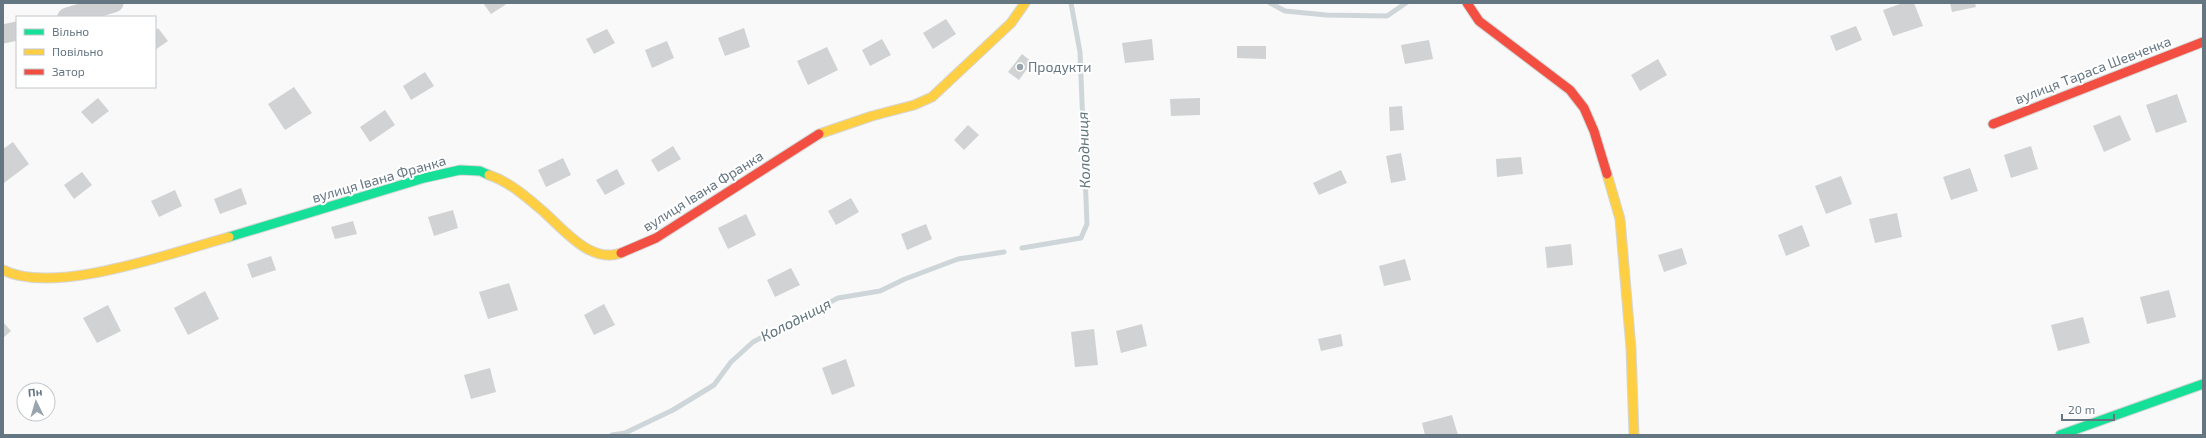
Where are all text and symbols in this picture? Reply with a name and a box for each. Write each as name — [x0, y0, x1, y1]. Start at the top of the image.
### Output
legend — [16, 16, 156, 88]
text: Вільно — [52, 24, 89, 38]
street label: вулиця Тараса Шевченка — [2012, 32, 2173, 107]
text: Повільно — [52, 44, 103, 58]
place label: Продукти — [1028, 58, 1091, 75]
marker: Продукти — [1015, 62, 1025, 72]
text: Затор — [52, 64, 85, 78]
water label: Колодниця — [1073, 111, 1093, 189]
street label: вулиця Івана Франка — [639, 147, 766, 235]
street label: вулиця Івана Франка — [310, 151, 448, 206]
water label: Колодниця — [757, 294, 834, 345]
north arrow — [16, 382, 56, 422]
text: Пн — [27, 384, 43, 399]
scale bar — [2062, 396, 2114, 422]
text: 20 m — [2068, 402, 2095, 416]

